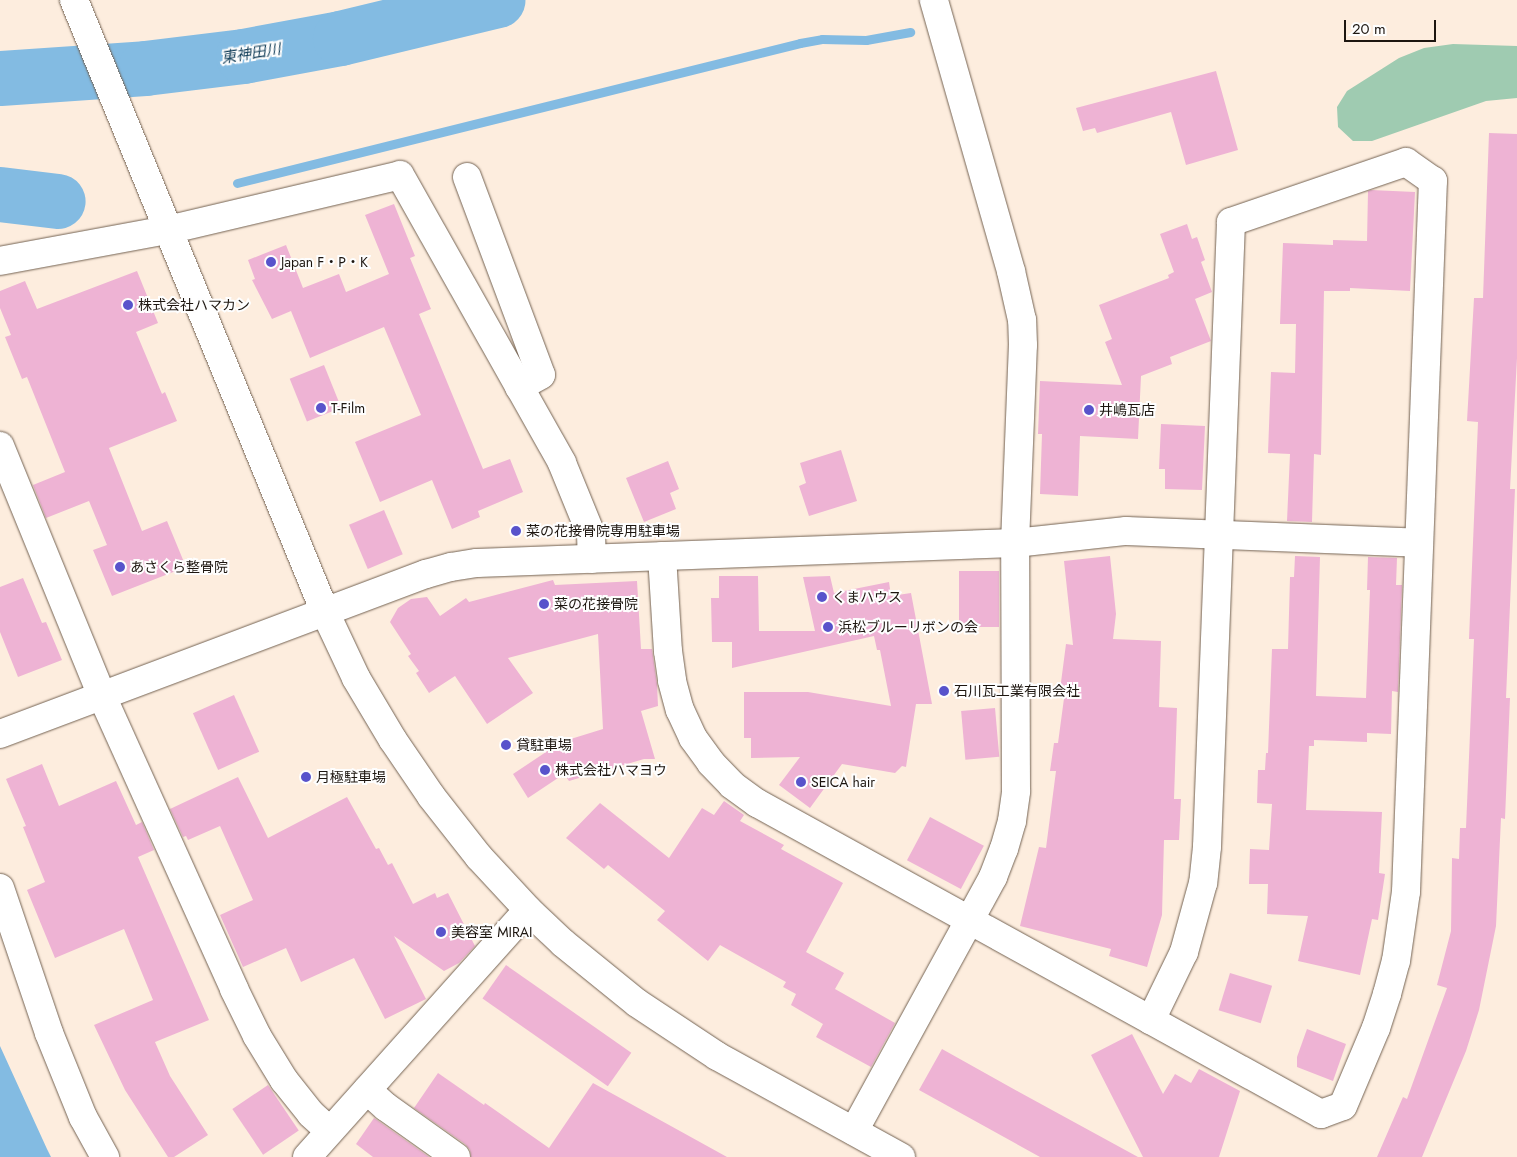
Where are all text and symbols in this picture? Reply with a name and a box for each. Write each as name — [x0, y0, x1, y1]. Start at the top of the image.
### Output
scale bar — [1347, 10, 1440, 42]
text: 20 m — [1352, 18, 1386, 40]
water label: 東神田川 — [220, 40, 282, 68]
place label: Japan F・P・K — [281, 254, 368, 270]
marker: Japan F・P・K — [265, 256, 277, 268]
place label: 株式会社ハマカン — [138, 297, 250, 313]
marker: 株式会社ハマカン — [122, 299, 134, 311]
place label: T-Film — [331, 400, 365, 416]
marker: T-Film — [315, 402, 327, 414]
place label: 井嶋瓦店 — [1099, 402, 1155, 418]
marker: 井嶋瓦店 — [1083, 404, 1095, 416]
place label: 菜の花接骨院専用駐車場 — [526, 523, 680, 539]
marker: 菜の花接骨院専用駐車場 — [510, 525, 522, 537]
place label: あさくら整骨院 — [130, 559, 228, 575]
marker: あさくら整骨院 — [114, 561, 126, 573]
place label: くまハウス — [832, 589, 902, 605]
marker: くまハウス — [816, 591, 828, 603]
place label: 菜の花接骨院 — [554, 596, 638, 612]
marker: 菜の花接骨院 — [538, 598, 550, 610]
place label: 浜松ブルーリボンの会 — [838, 619, 978, 635]
marker: 浜松ブルーリボンの会 — [822, 621, 834, 633]
place label: 石川瓦工業有限会社 — [954, 683, 1080, 699]
marker: 石川瓦工業有限会社 — [938, 685, 950, 697]
place label: 貸駐車場 — [516, 737, 572, 753]
marker: 貸駐車場 — [500, 739, 512, 751]
place label: 株式会社ハマヨウ — [555, 762, 667, 778]
marker: 株式会社ハマヨウ — [539, 764, 551, 776]
place label: 月極駐車場 — [316, 769, 386, 785]
marker: 月極駐車場 — [300, 771, 312, 783]
place label: SEICA hair — [811, 774, 875, 790]
marker: SEICA hair — [795, 776, 807, 788]
place label: 美容室 MIRAI — [451, 924, 532, 940]
marker: 美容室 MIRAI — [435, 926, 447, 938]

